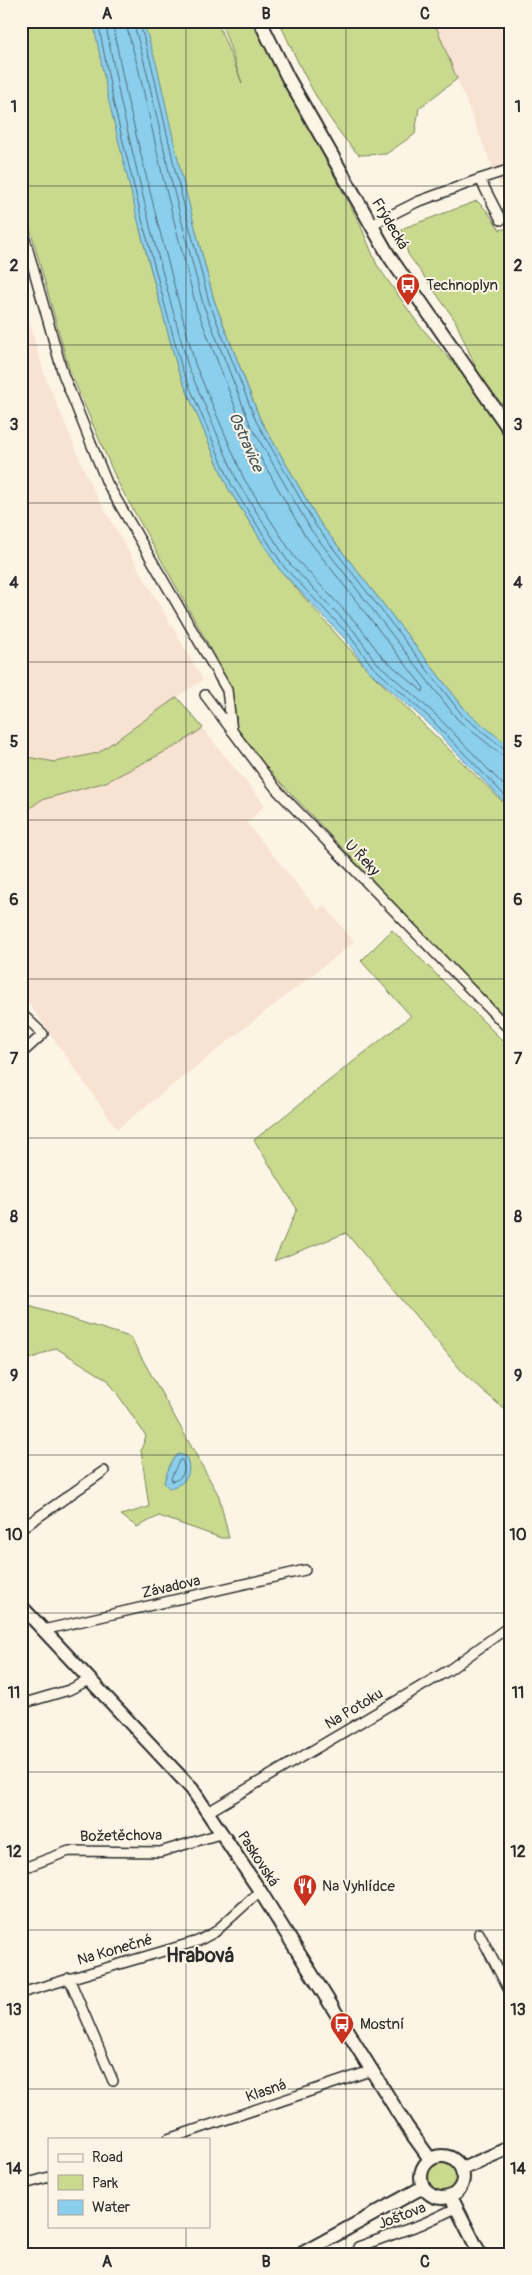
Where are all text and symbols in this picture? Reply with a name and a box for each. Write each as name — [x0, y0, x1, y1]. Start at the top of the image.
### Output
text: A — [102, 4, 113, 24]
text: B — [261, 4, 271, 24]
text: C — [420, 4, 430, 24]
text: 1 — [11, 97, 17, 117]
text: 1 — [515, 97, 521, 117]
street label: Frýdecká — [367, 195, 413, 253]
text: 2 — [10, 256, 19, 276]
text: 2 — [514, 256, 523, 276]
bus stop icon: Technoplyn — [395, 272, 421, 306]
place label: Technoplyn — [426, 276, 498, 295]
water label: Ostravice — [224, 409, 269, 477]
text: 3 — [10, 415, 19, 435]
text: 3 — [514, 415, 523, 435]
text: 4 — [9, 573, 19, 593]
text: 4 — [513, 573, 523, 593]
text: 5 — [10, 732, 19, 752]
text: 5 — [514, 732, 523, 752]
street label: U Řeky — [340, 836, 384, 880]
text: 6 — [9, 890, 19, 910]
text: 6 — [513, 890, 523, 910]
text: 7 — [10, 1049, 19, 1069]
text: 7 — [514, 1049, 523, 1069]
text: 8 — [10, 1207, 18, 1227]
text: 8 — [514, 1207, 522, 1227]
text: 9 — [10, 1366, 18, 1386]
text: 9 — [514, 1366, 522, 1386]
text: 10 — [5, 1525, 23, 1545]
text: 10 — [509, 1525, 527, 1545]
street label: Závadova — [140, 1571, 202, 1603]
text: 11 — [8, 1683, 20, 1703]
text: 11 — [512, 1683, 524, 1703]
street label: Na Potoku — [321, 1684, 387, 1734]
street label: Božetěchova — [80, 1826, 162, 1846]
street label: Paskovská — [233, 1828, 283, 1890]
text: 12 — [6, 1842, 22, 1862]
text: 12 — [510, 1842, 526, 1862]
restaurant icon: Na Vyhlídce — [292, 1873, 318, 1907]
place label: Na Vyhlídce — [322, 1877, 396, 1896]
street label: Na Konečné — [75, 1930, 155, 1970]
district label: Hrabová — [166, 1943, 234, 1968]
text: 13 — [6, 2000, 22, 2020]
text: 13 — [510, 2000, 526, 2020]
bus stop icon: Mostní — [329, 2011, 355, 2045]
place label: Mostní — [360, 2015, 404, 2034]
street label: Klasná — [243, 2075, 289, 2107]
legend — [48, 2138, 210, 2228]
text: Road — [92, 2148, 123, 2167]
text: 14 — [6, 2159, 22, 2179]
text: 14 — [510, 2159, 526, 2179]
text: Park — [92, 2174, 119, 2193]
text: Water — [92, 2198, 131, 2217]
street label: Joštova — [375, 2198, 429, 2234]
text: A — [102, 2252, 113, 2272]
text: B — [261, 2252, 271, 2272]
text: C — [420, 2252, 430, 2272]

